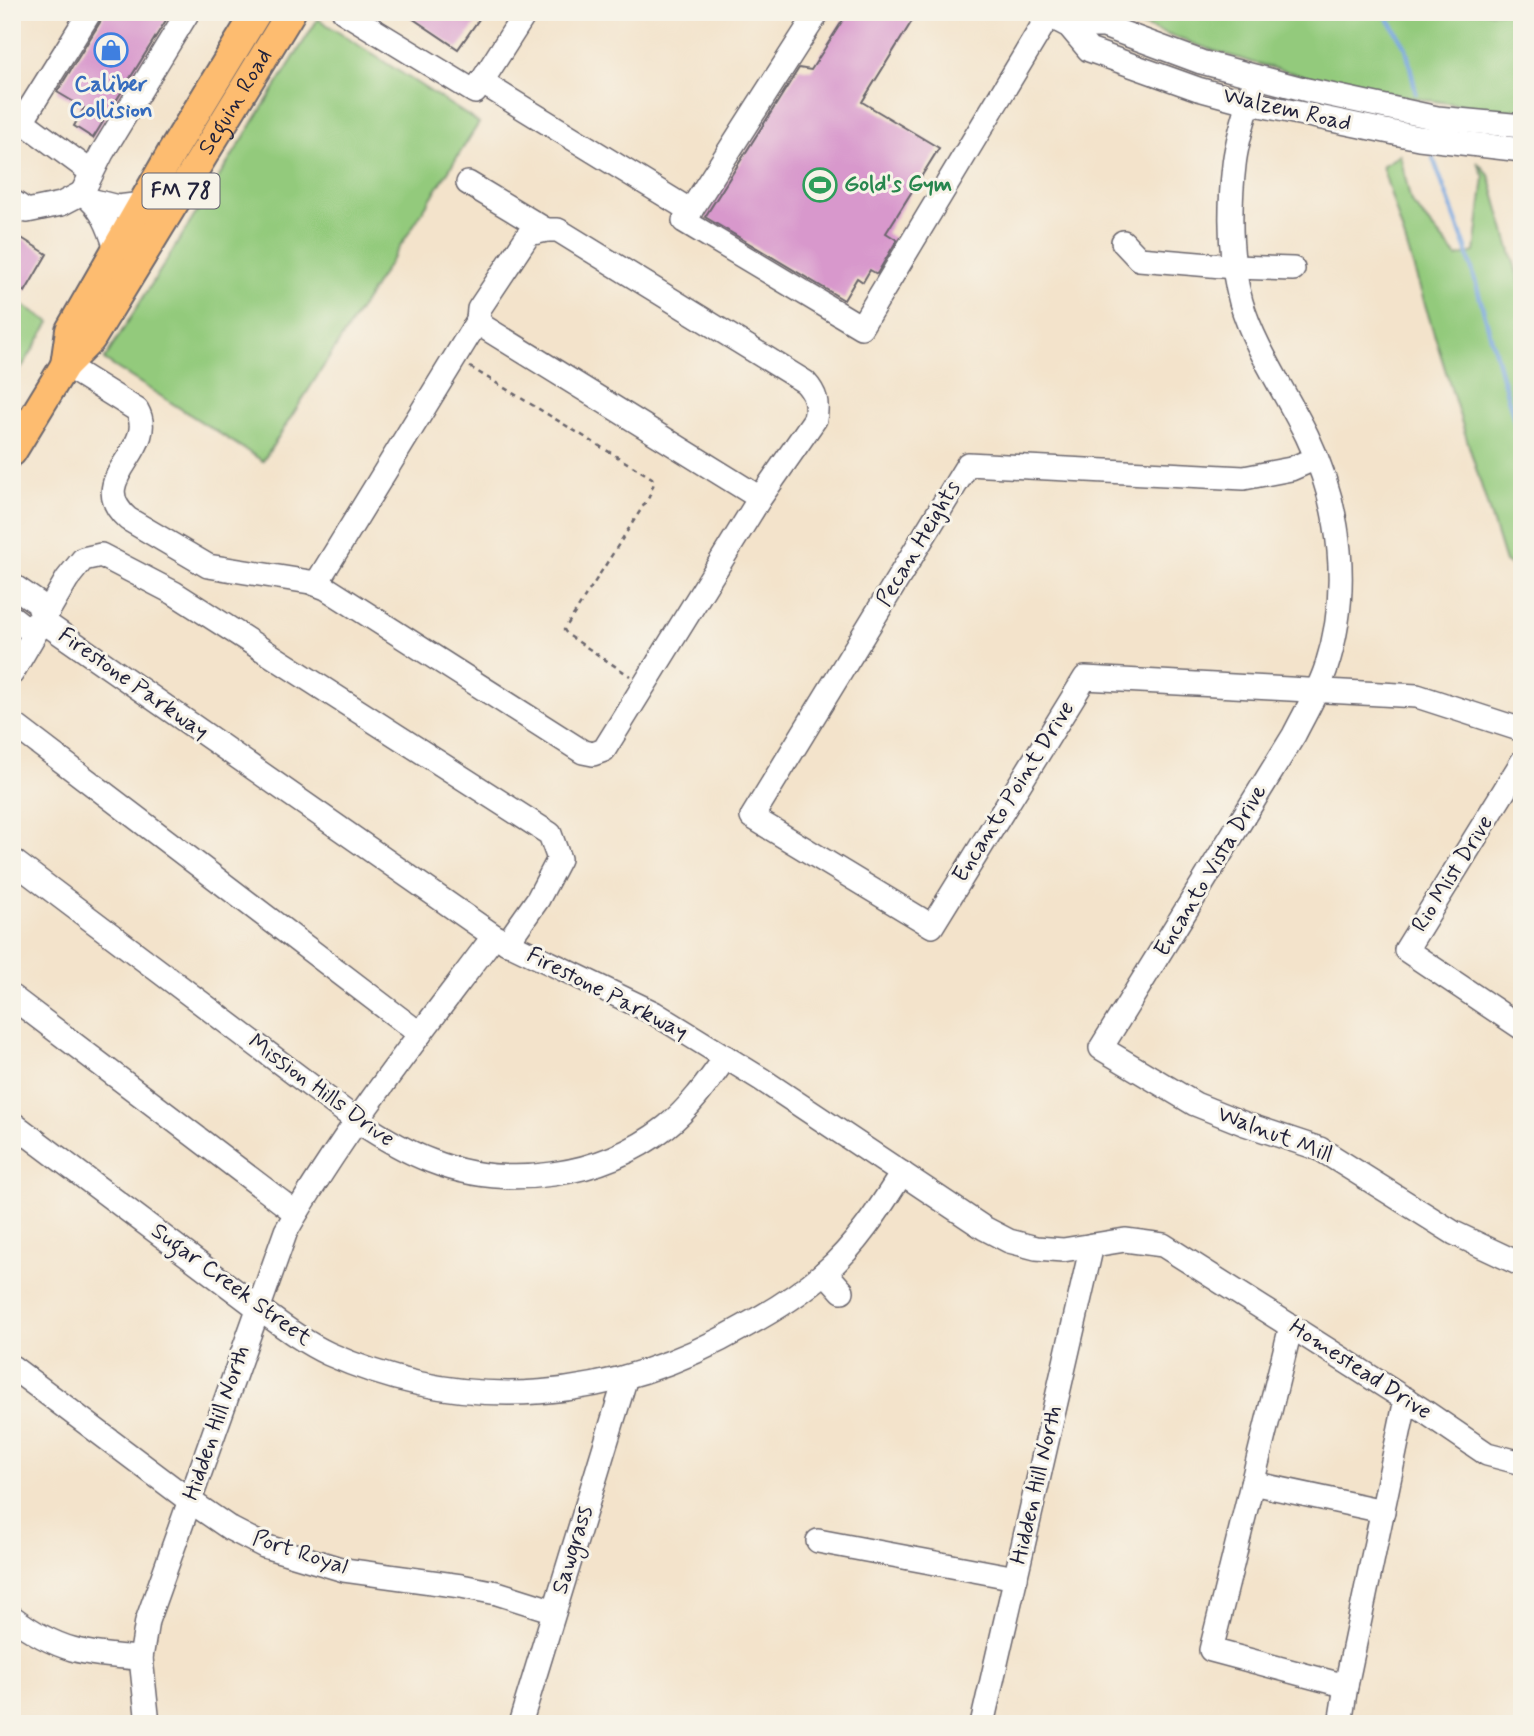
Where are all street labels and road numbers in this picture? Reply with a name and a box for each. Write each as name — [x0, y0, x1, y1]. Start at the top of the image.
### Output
street label: Seguin Road — [192, 44, 280, 161]
street label: Walzem Road — [1220, 81, 1354, 139]
road number: FM 78 — [142, 174, 220, 208]
street label: Pecan Heights — [870, 476, 968, 612]
street label: Firestone Parkway — [52, 621, 214, 747]
street label: Encanto Point Drive — [946, 695, 1082, 889]
street label: Encanto Vista Drive — [1148, 779, 1274, 963]
street label: Rio Mist Drive — [1405, 810, 1501, 938]
street label: Firestone Parkway — [521, 940, 693, 1048]
street label: Mission Hills Drive — [242, 1028, 400, 1154]
street label: Walnut Mill — [1213, 1099, 1337, 1171]
street label: Sugar Creek Street — [143, 1217, 318, 1355]
street label: Homestead Drive — [1283, 1313, 1437, 1427]
street label: Hidden Hill North — [176, 1342, 258, 1504]
street label: Hidden Hill North — [1004, 1403, 1070, 1567]
street label: Sawgrass — [545, 1502, 603, 1599]
street label: Port Royal — [249, 1524, 351, 1582]

